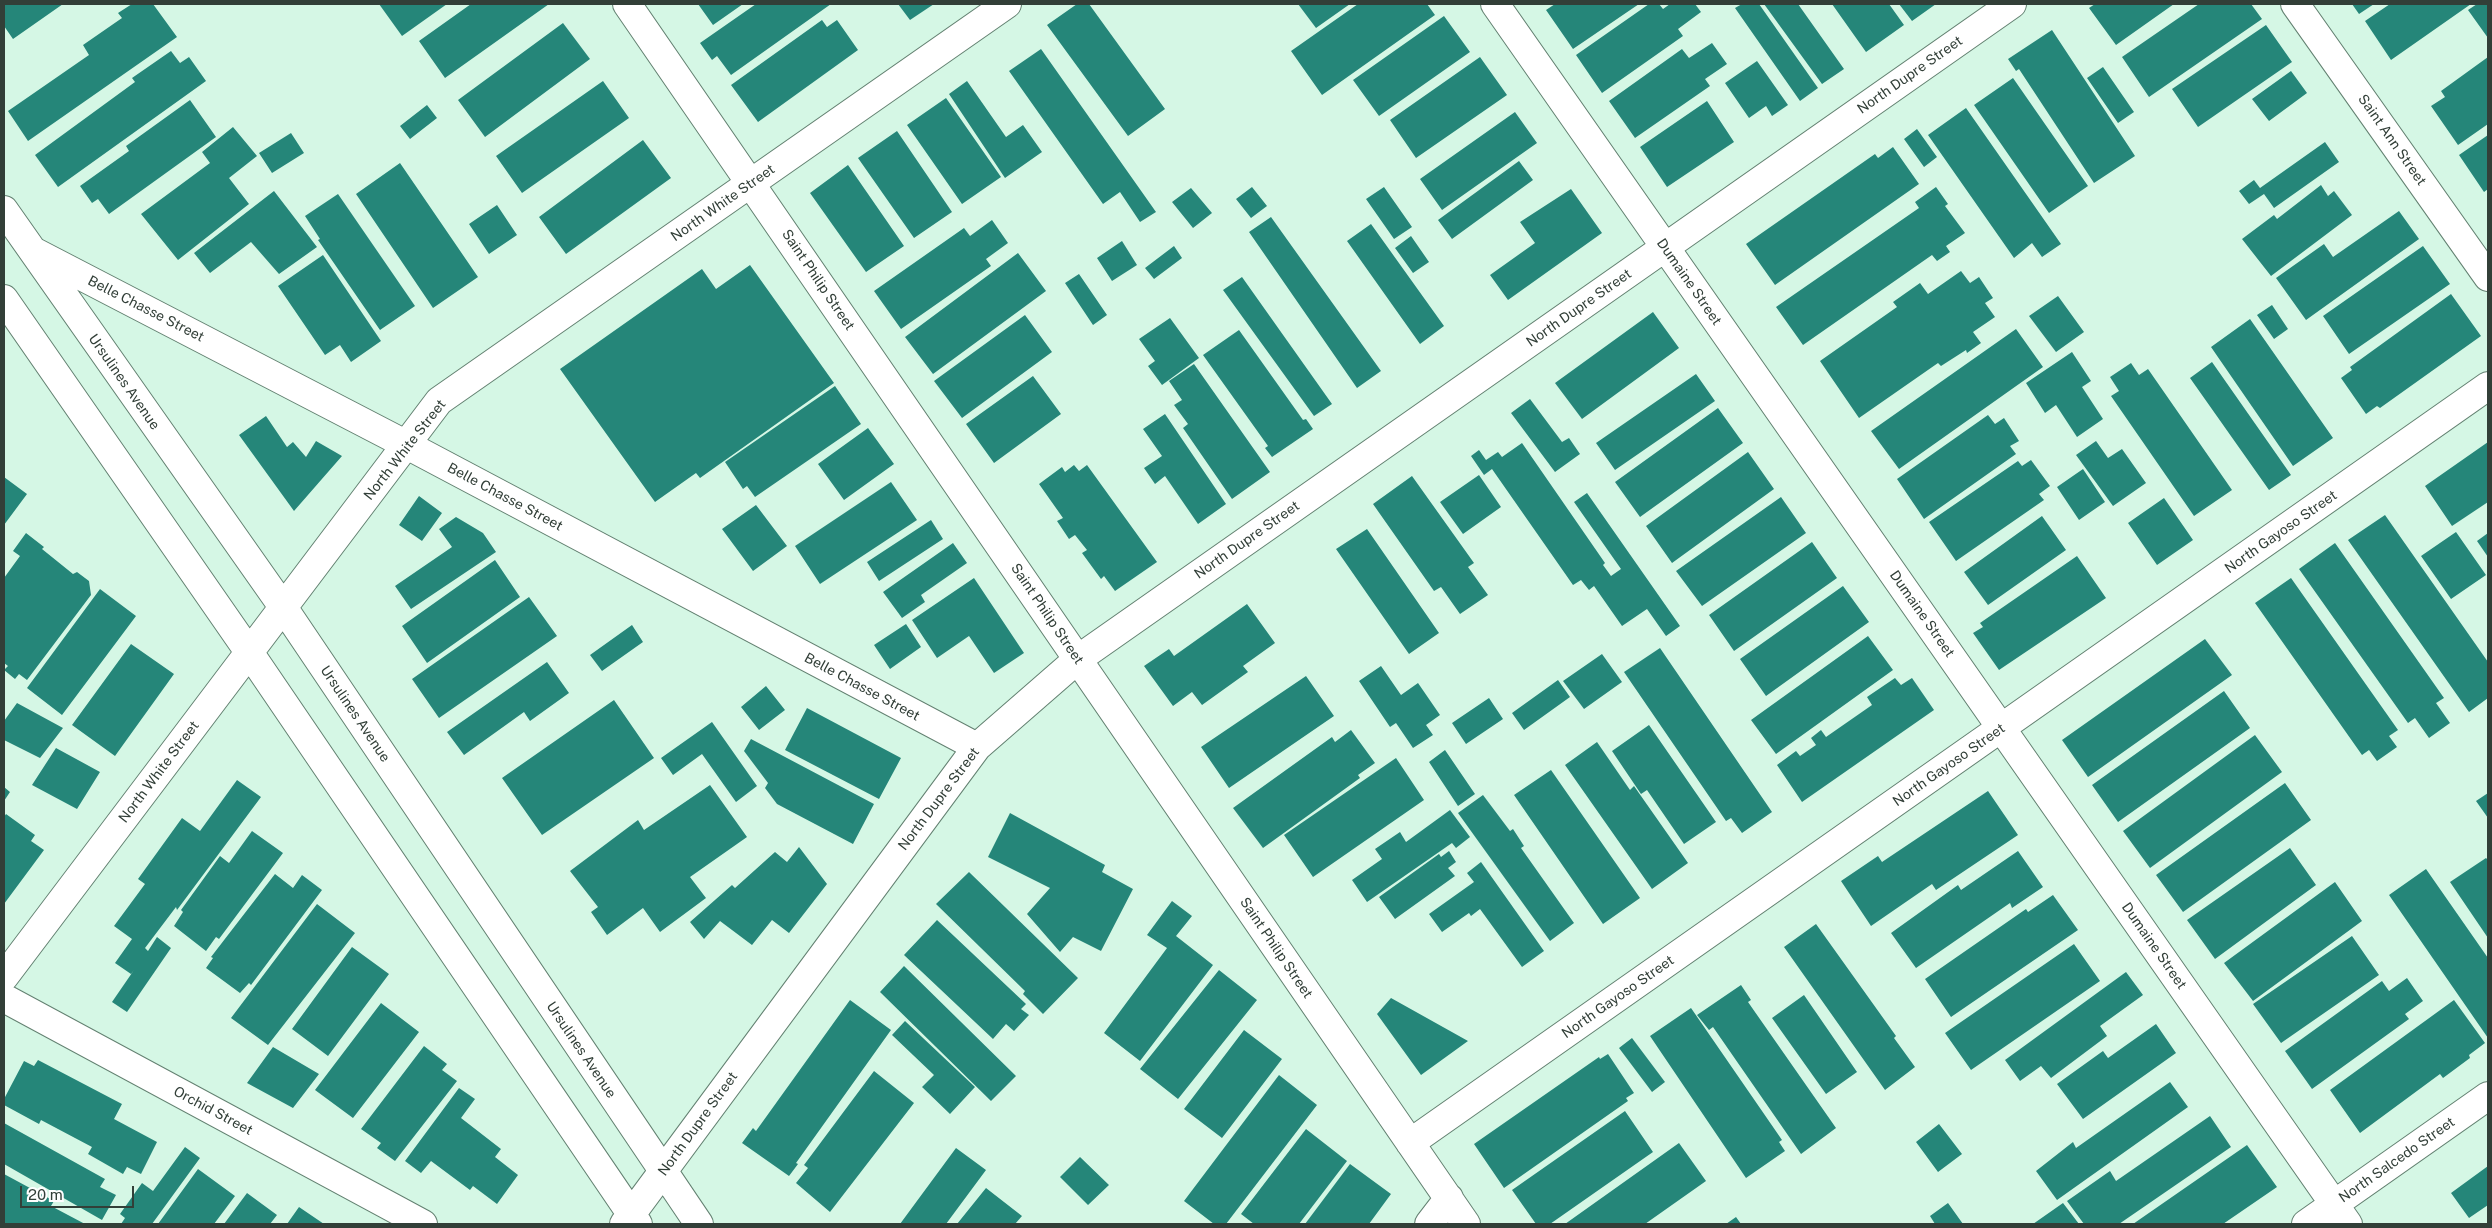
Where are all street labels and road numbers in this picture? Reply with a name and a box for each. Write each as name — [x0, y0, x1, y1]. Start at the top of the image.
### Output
street label: North Dupre Street — [1854, 32, 1966, 118]
street label: Saint Ann Street — [2354, 91, 2430, 189]
street label: North White Street — [668, 161, 778, 245]
street label: Saint Philip Street — [778, 226, 858, 334]
street label: Dumaine Street — [1653, 236, 1725, 328]
street label: North Dupre Street — [1523, 265, 1635, 351]
street label: Belle Chasse Street — [85, 272, 207, 346]
street label: Ursulines Avenue — [85, 331, 163, 433]
street label: North White Street — [361, 396, 449, 504]
street label: Belle Chasse Street — [444, 459, 566, 535]
street label: North Gayoso Street — [2222, 487, 2340, 577]
street label: North Dupre Street — [1191, 497, 1303, 583]
street label: Saint Philip Street — [1007, 560, 1087, 668]
street label: Dumaine Street — [1886, 568, 1958, 660]
street label: Belle Chasse Street — [801, 649, 923, 725]
street label: Ursulines Avenue — [316, 663, 394, 765]
street label: North White Street — [115, 718, 203, 826]
street label: North Gayoso Street — [1890, 720, 2008, 810]
street label: North Dupre Street — [895, 744, 983, 854]
street label: Saint Philip Street — [1236, 894, 1316, 1002]
street label: Dumaine Street — [2118, 900, 2190, 992]
street label: North Gayoso Street — [1559, 952, 1677, 1042]
street label: Ursulines Avenue — [542, 999, 620, 1101]
street label: North Dupre Street — [655, 1069, 741, 1179]
street label: Orchid Street — [171, 1083, 255, 1139]
street label: North Salcedo Street — [2336, 1114, 2458, 1206]

